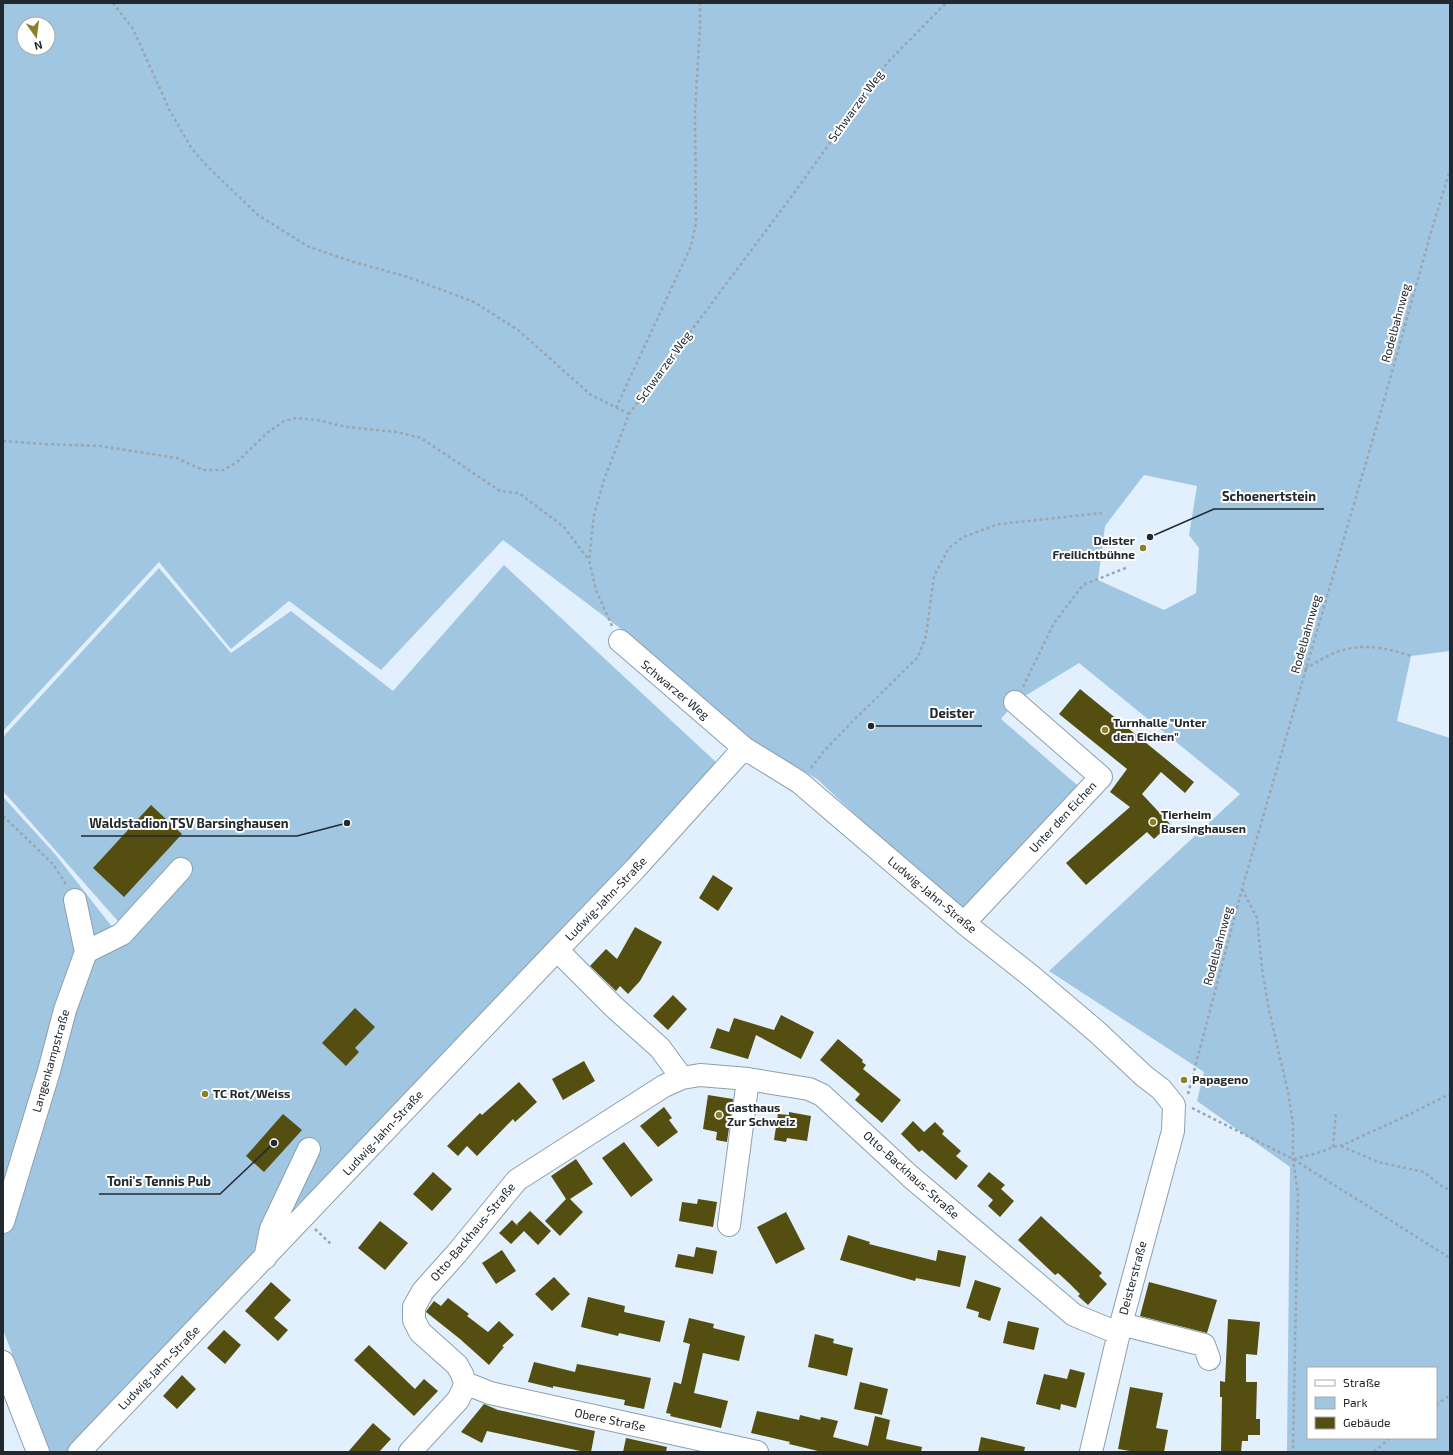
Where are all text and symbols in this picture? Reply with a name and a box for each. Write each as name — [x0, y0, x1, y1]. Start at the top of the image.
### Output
north arrow — [16, 16, 56, 56]
text: N — [33, 39, 44, 53]
street label: Schwarzer Weg — [825, 67, 886, 144]
street label: Rodelbahnweg — [1378, 281, 1412, 364]
street label: Schwarzer Weg — [633, 328, 694, 405]
callout: Schoenertstein — [1214, 484, 1324, 509]
text: Schoenertstein — [1222, 488, 1316, 504]
place label: Deister Freilichtbühne — [1052, 533, 1135, 561]
marker: Deister Freilichtbühne — [1138, 543, 1148, 553]
street label: Rodelbahnweg — [1287, 592, 1323, 675]
street label: Schwarzer Weg — [639, 657, 713, 722]
callout: Deister — [922, 701, 982, 726]
text: Deister — [930, 705, 975, 721]
place label: Turnhalle "Unter den Eichen" — [1113, 715, 1207, 743]
marker: Turnhalle "Unter den Eichen" — [1100, 725, 1110, 735]
street label: Unter den Eichen — [1026, 778, 1099, 855]
place label: Tierheim Barsinghausen — [1161, 807, 1246, 835]
callout: Waldstadion TSV Barsinghausen — [81, 811, 297, 836]
text: Waldstadion TSV Barsinghausen — [89, 815, 289, 831]
marker: Tierheim Barsinghausen — [1148, 817, 1158, 827]
street label: Ludwig-Jahn-Straße — [562, 853, 649, 943]
street label: Ludwig-Jahn-Straße — [885, 853, 980, 935]
street label: Rodelbahnweg — [1200, 904, 1234, 987]
street label: Langenkampstraße — [29, 1008, 71, 1114]
place label: Papageno — [1192, 1072, 1248, 1086]
marker: Papageno — [1179, 1075, 1189, 1085]
place label: TC Rot/Weiss — [213, 1086, 290, 1100]
street label: Ludwig-Jahn-Straße — [339, 1087, 425, 1178]
marker: TC Rot/Weiss — [200, 1089, 210, 1099]
place label: Gasthaus Zur Schweiz — [727, 1100, 796, 1128]
marker: Gasthaus Zur Schweiz — [714, 1110, 724, 1120]
street label: Otto-Backhaus-Straße — [861, 1127, 963, 1221]
callout: Toni's Tennis Pub — [99, 1169, 220, 1194]
text: Toni's Tennis Pub — [107, 1173, 211, 1189]
street label: Otto-Backhaus-Straße — [427, 1179, 518, 1283]
street label: Deisterstraße — [1115, 1239, 1149, 1316]
street label: Ludwig-Jahn-Straße — [115, 1322, 202, 1412]
legend — [1307, 1367, 1437, 1439]
text: Straße — [1343, 1375, 1380, 1389]
text: Park — [1343, 1395, 1368, 1409]
street label: Obere Straße — [573, 1405, 647, 1433]
text: Gebäude — [1343, 1415, 1391, 1429]

